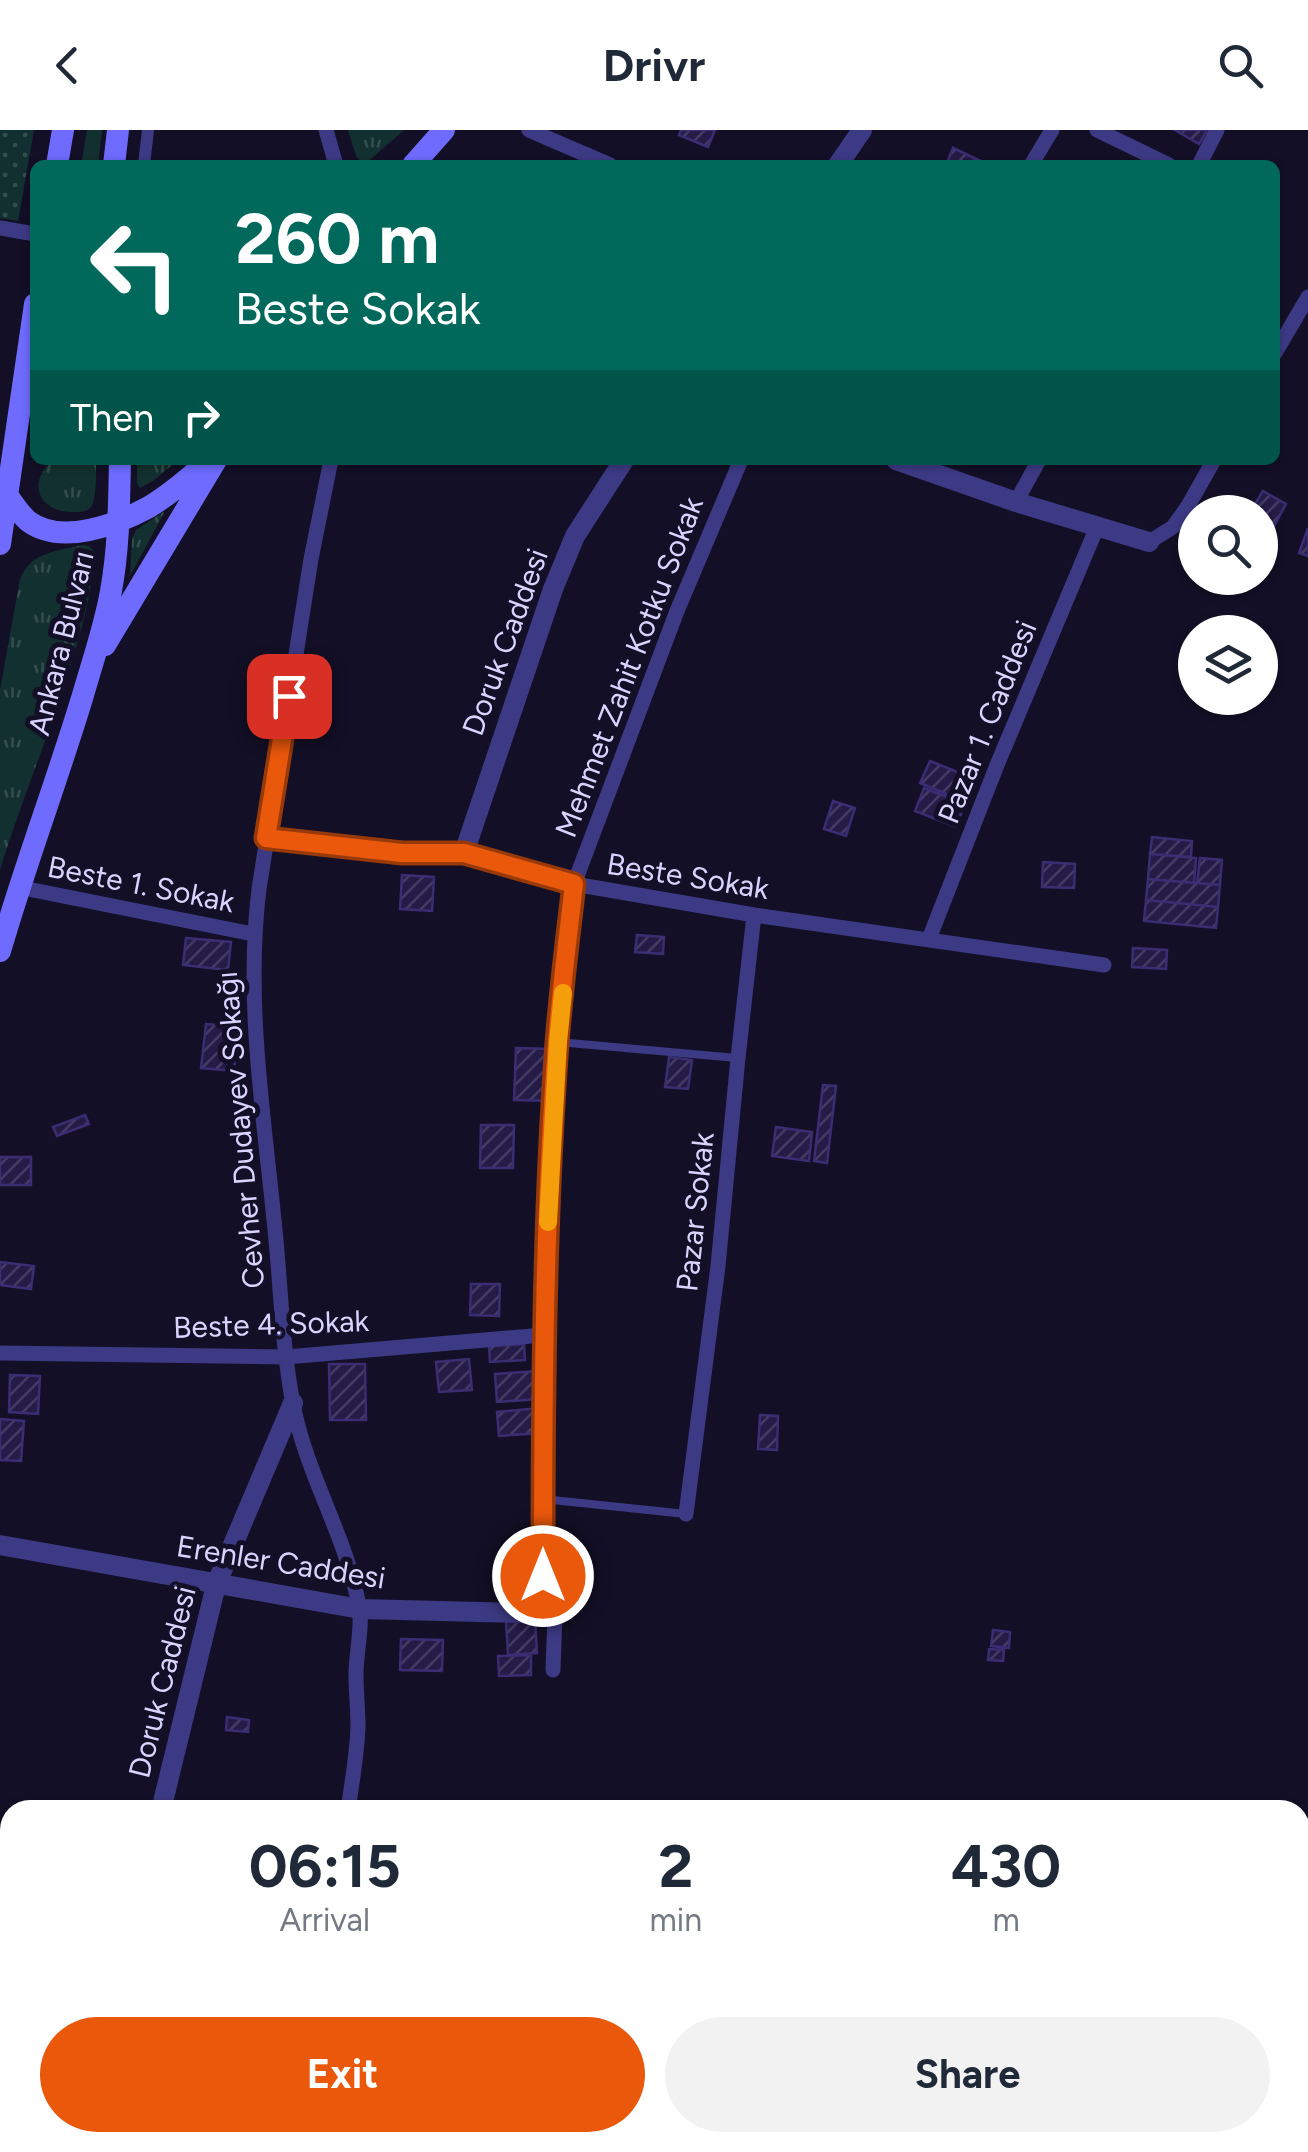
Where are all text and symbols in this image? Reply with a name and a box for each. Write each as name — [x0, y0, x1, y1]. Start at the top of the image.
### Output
icon: back — [40, 38, 95, 93]
text: Drivr — [603, 38, 705, 92]
icon: search — [1213, 38, 1268, 93]
text: 260 m — [235, 196, 439, 281]
icon: left — [70, 200, 200, 330]
text: Beste Sokak — [235, 281, 480, 335]
icon: right — [174, 390, 229, 445]
text: Then — [70, 395, 154, 441]
street label: Mehmet Zahit Kotku Sokak — [547, 491, 711, 842]
map controls — [1178, 495, 1278, 715]
button: search — [1178, 495, 1278, 595]
street label: Doruk Caddesi — [454, 543, 556, 741]
street label: Ankara Bulvarı — [20, 547, 102, 739]
street label: Pazar 1. Caddesi — [930, 615, 1044, 829]
button: layers — [1178, 615, 1278, 715]
pin — [247, 654, 332, 739]
icon: arrive — [262, 669, 317, 724]
street label: Beste Sokak — [604, 845, 772, 907]
street label: Beste 1. Sokak — [44, 848, 238, 920]
street label: Cevher Dudayev Sokağı — [208, 970, 272, 1290]
street label: Pazar Sokak — [668, 1130, 722, 1293]
street label: Beste 4. Sokak — [172, 1302, 370, 1346]
position arrow — [491, 1524, 595, 1628]
street label: Erenler Caddesi — [174, 1527, 388, 1597]
street label: Doruk Caddesi — [120, 1582, 204, 1782]
text: 06:15 — [249, 1830, 401, 1902]
text: 2 — [658, 1830, 693, 1902]
text: 430 — [951, 1830, 1061, 1902]
text: Arrival — [280, 1901, 370, 1939]
text: min — [650, 1901, 702, 1939]
text: m — [992, 1901, 1020, 1939]
button: Exit — [40, 2017, 645, 2132]
button: Share — [665, 2017, 1270, 2132]

